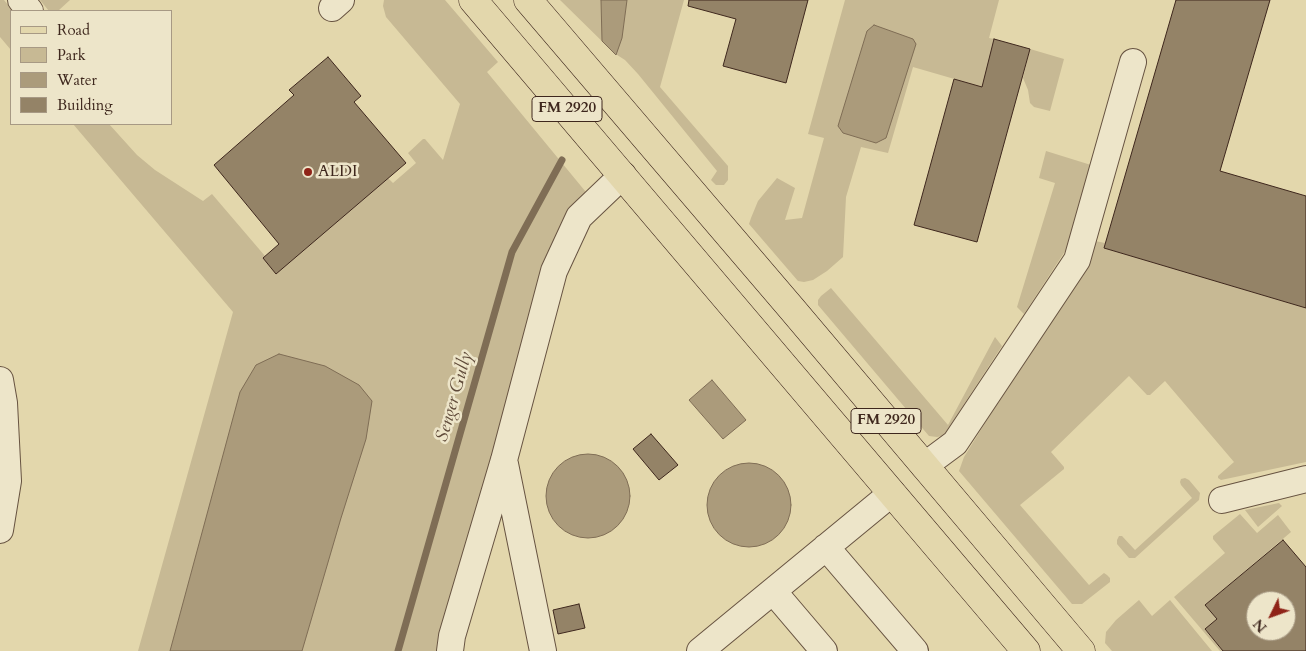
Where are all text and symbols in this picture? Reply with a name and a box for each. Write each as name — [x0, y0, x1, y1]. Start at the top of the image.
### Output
legend — [10, 10, 172, 125]
text: Road — [57, 20, 90, 40]
text: Park — [57, 45, 86, 65]
text: Water — [57, 70, 97, 90]
text: Building — [57, 95, 113, 115]
road number: FM 2920 — [532, 96, 602, 122]
place label: ALDI — [318, 162, 358, 182]
marker: ALDI — [302, 166, 314, 178]
water label: Senger Gully — [432, 350, 478, 444]
road number: FM 2920 — [851, 408, 921, 434]
north arrow — [1246, 591, 1296, 641]
text: N — [1249, 615, 1271, 637]

